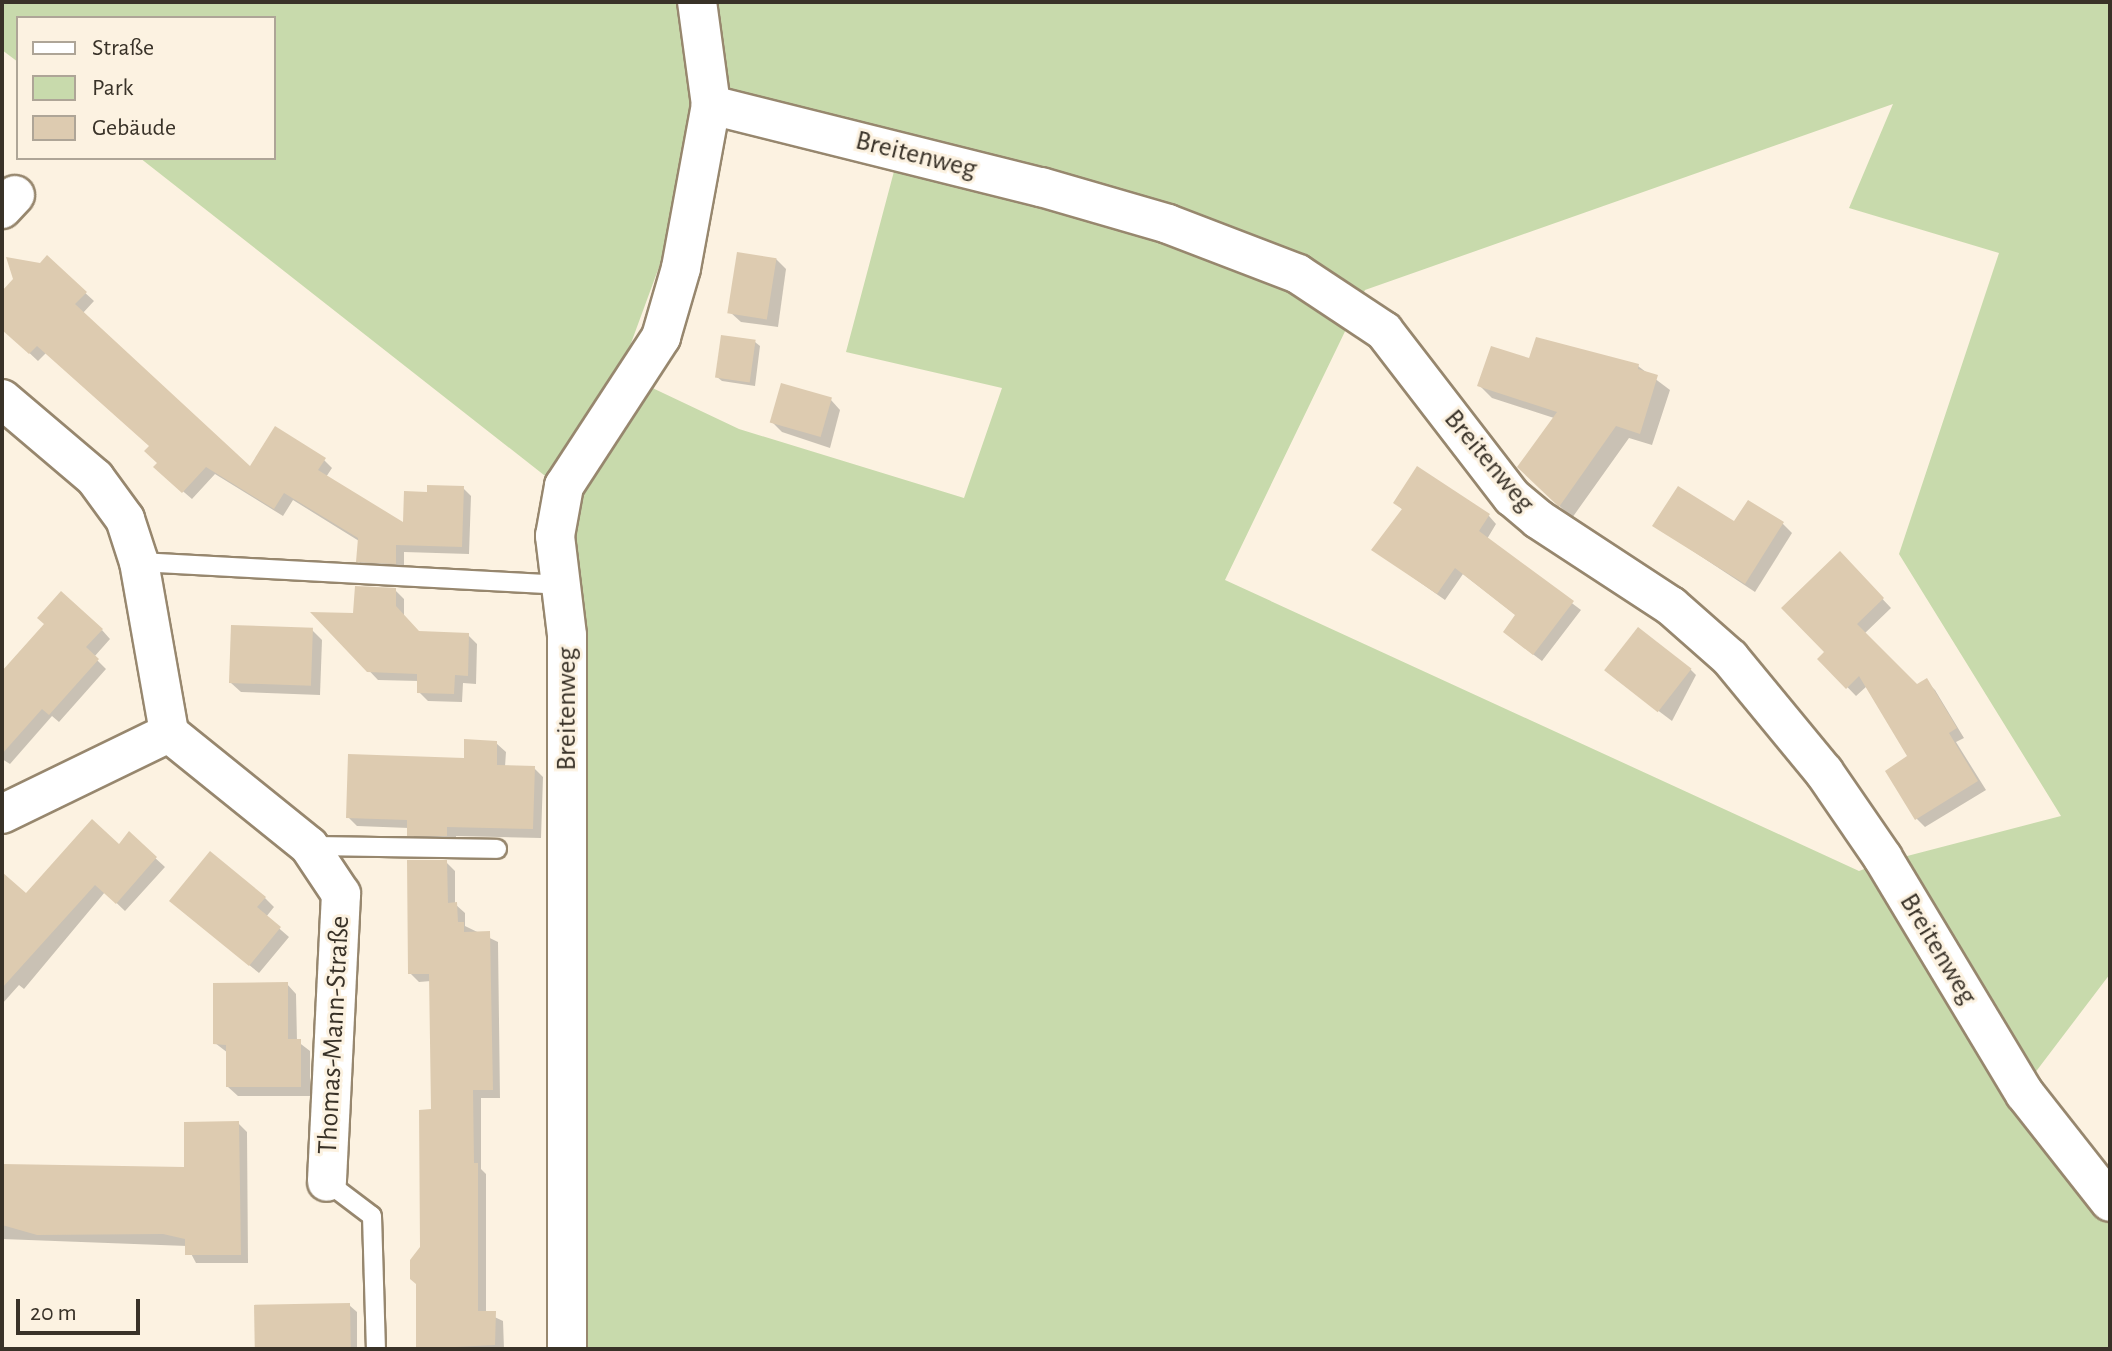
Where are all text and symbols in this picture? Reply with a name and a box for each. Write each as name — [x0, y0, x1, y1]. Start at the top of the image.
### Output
legend — [16, 16, 276, 160]
text: Straße — [92, 36, 154, 60]
text: Park — [92, 76, 133, 100]
text: Gebäude — [92, 116, 176, 140]
street label: Breitenweg — [852, 124, 980, 186]
street label: Breitenweg — [1436, 403, 1542, 519]
street label: Breitenweg — [550, 647, 584, 771]
street label: Breitenweg — [1892, 887, 1984, 1011]
street label: Thomas-Mann-Straße — [311, 915, 357, 1155]
scale bar — [20, 1283, 144, 1333]
text: 20 m — [30, 1301, 77, 1325]

